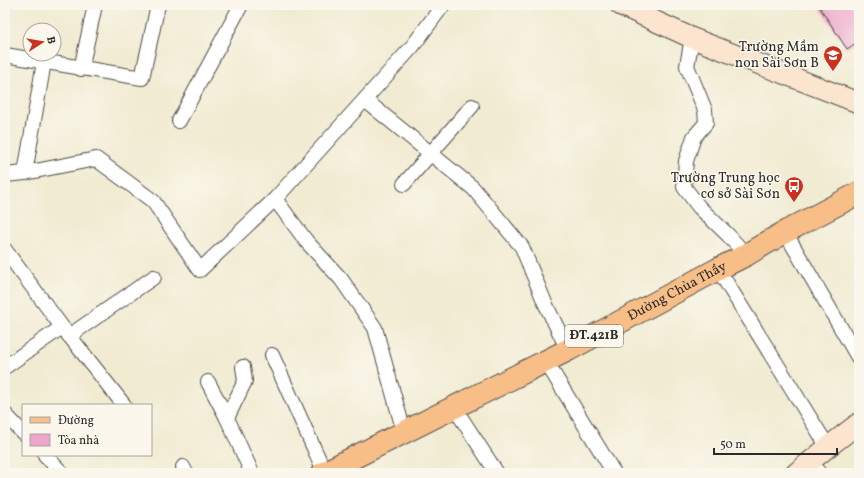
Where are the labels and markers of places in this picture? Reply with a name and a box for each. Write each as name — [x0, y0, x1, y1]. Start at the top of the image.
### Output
place label: Trường Mầm non Sài Sơn B — [735, 38, 819, 73]
school or university icon: Trường Mầm non Sài Sơn B — [822, 44, 844, 72]
place label: Trường Trung học cơ sở Sài Sơn — [671, 169, 780, 204]
bus stop icon: Trường Trung học cơ sở Sài Sơn — [783, 175, 805, 203]

